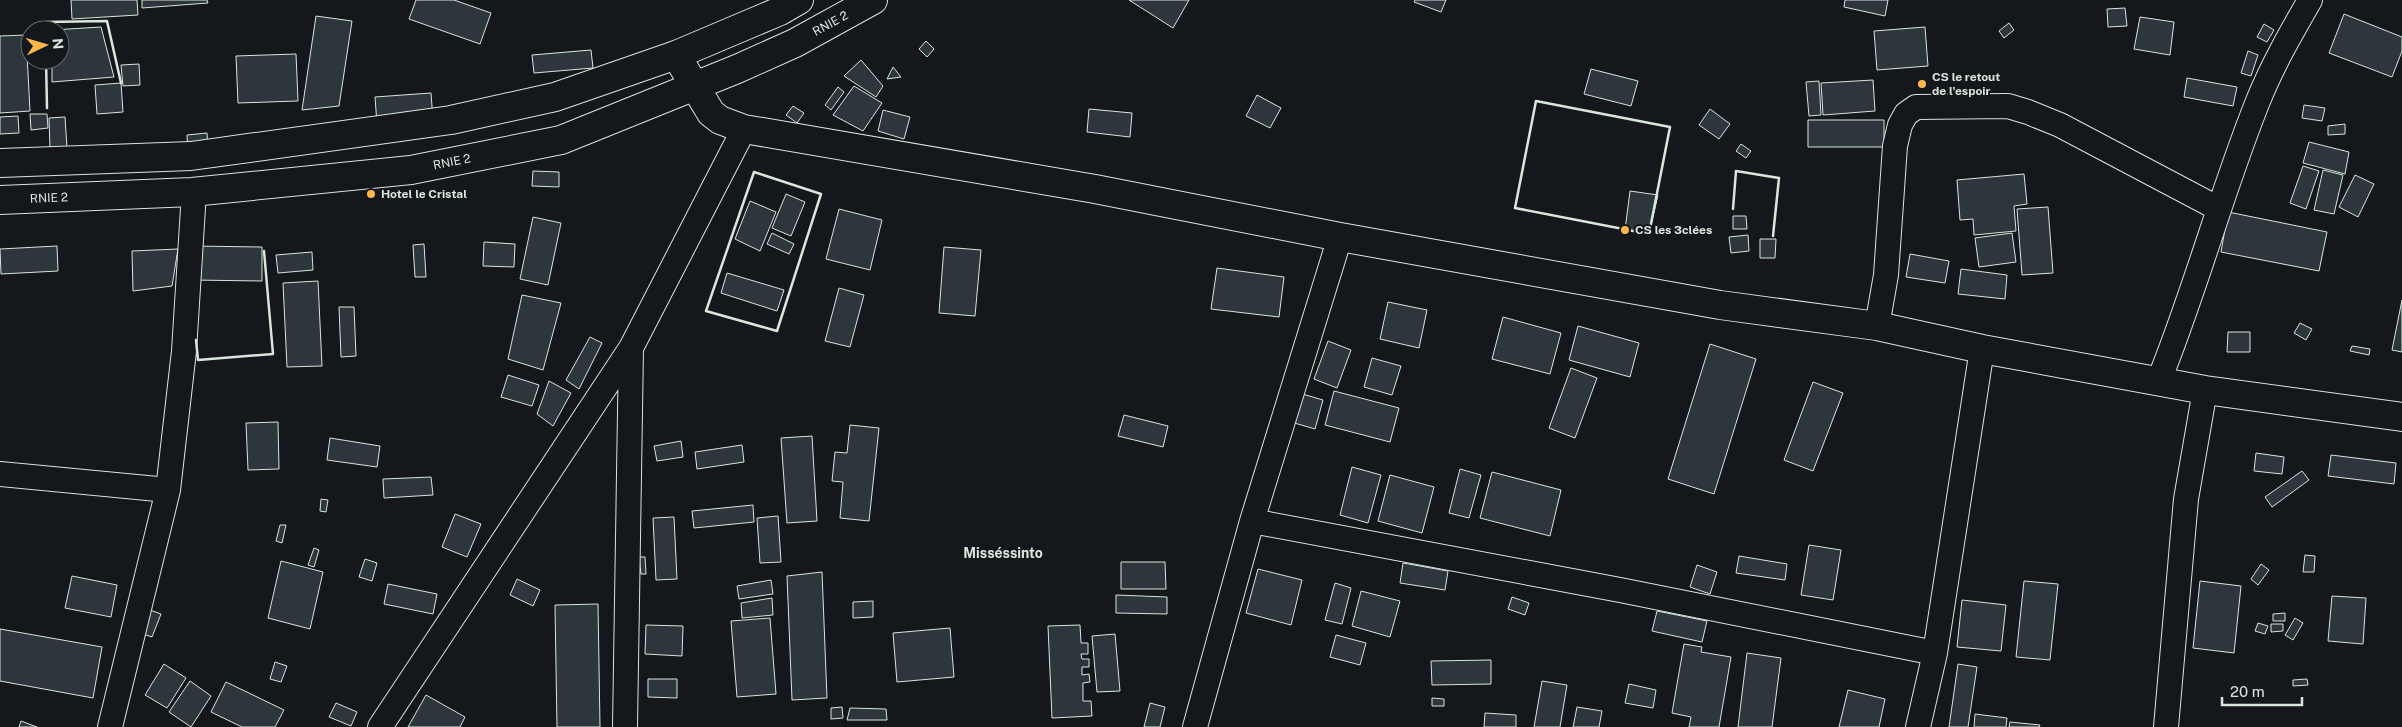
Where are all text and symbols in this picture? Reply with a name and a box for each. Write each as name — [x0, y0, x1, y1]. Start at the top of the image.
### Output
street label: RNIE 2 — [810, 8, 850, 39]
north arrow — [20, 20, 70, 70]
text: N — [50, 38, 66, 50]
place label: CS le retout de l'espoir — [1932, 70, 2000, 98]
marker: CS le retout de l'espoir — [1916, 78, 1928, 90]
street label: RNIE 2 — [432, 151, 472, 172]
place label: Hotel le Cristal — [381, 187, 467, 201]
marker: Hotel le Cristal — [365, 188, 377, 200]
street label: RNIE 2 — [30, 190, 68, 206]
place label: CS les 3clées — [1635, 223, 1712, 237]
marker: CS les 3clées — [1619, 224, 1631, 236]
district label: Misséssinto — [963, 545, 1043, 561]
scale bar — [2222, 674, 2302, 706]
text: 20 m — [2230, 683, 2265, 700]

